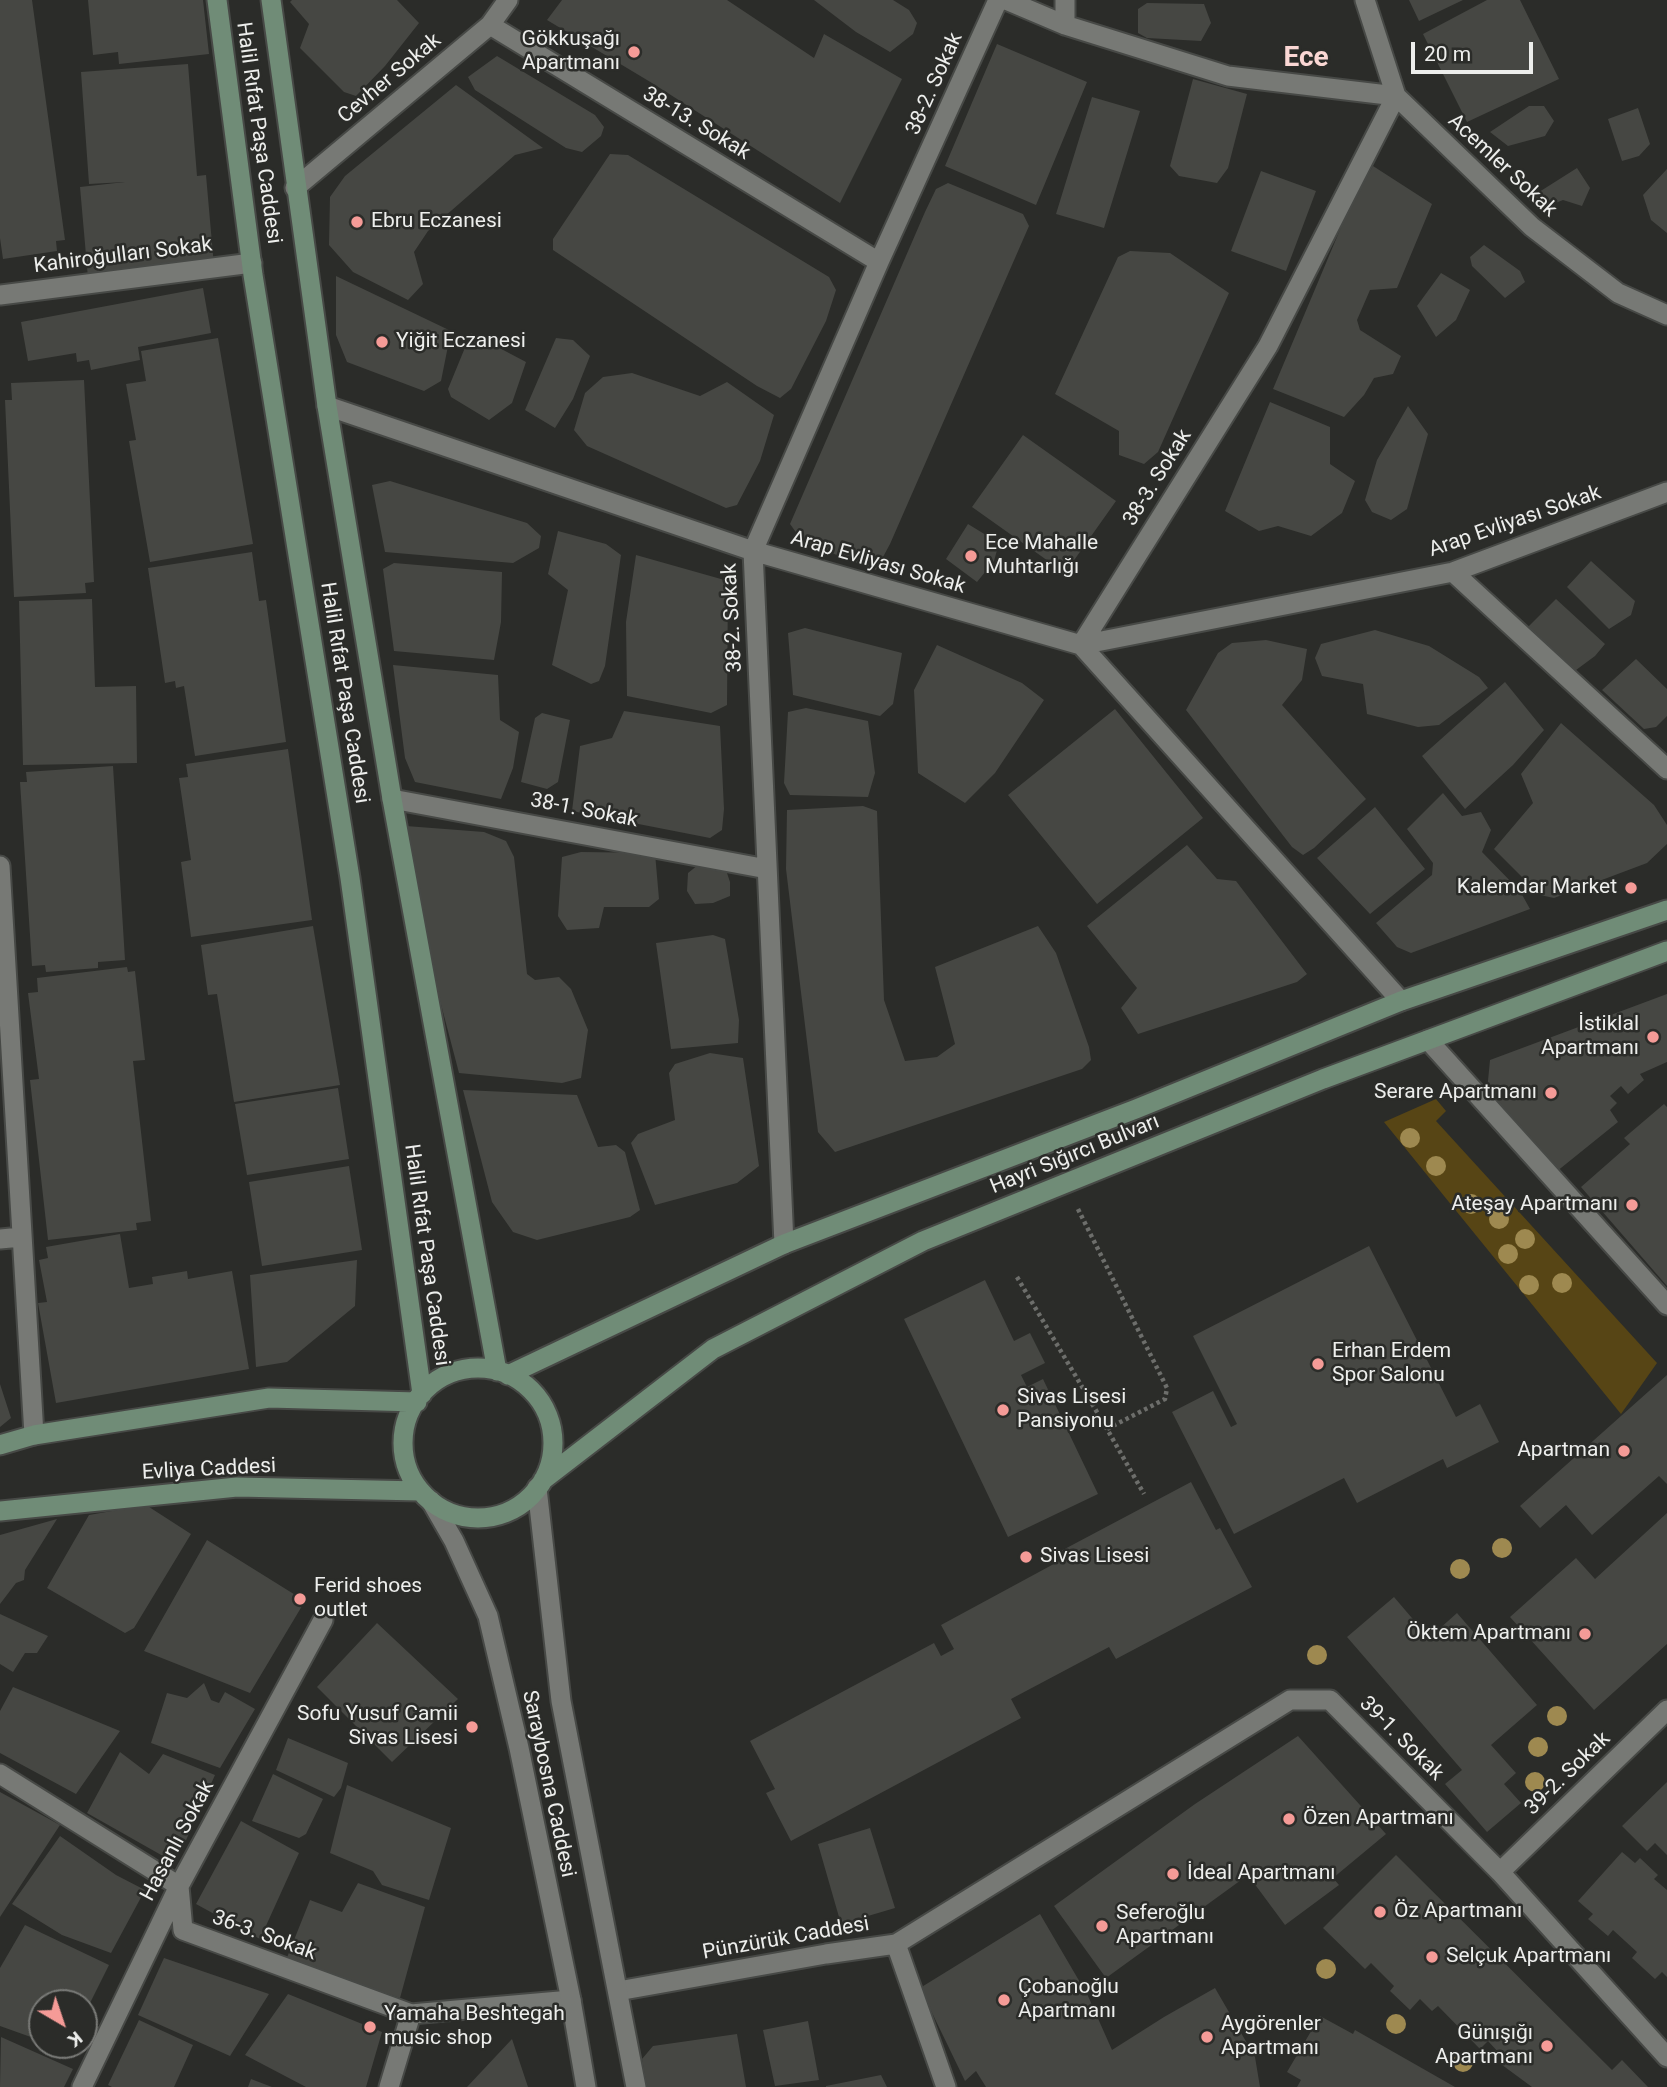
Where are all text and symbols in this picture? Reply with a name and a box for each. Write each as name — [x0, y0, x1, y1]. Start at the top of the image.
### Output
street label: Halil Rıfat Paşa Caddesi — [230, 20, 286, 246]
place label: Gökkuşağı Apartmanı — [522, 27, 620, 77]
scale bar — [1415, 28, 1538, 72]
street label: Cevher Sokak — [333, 29, 447, 129]
street label: 38-2. Sokak — [901, 29, 969, 139]
district label: Ece — [1283, 42, 1329, 76]
text: 20 m — [1424, 42, 1471, 66]
marker: Gökkuşağı Apartmanı — [626, 44, 642, 60]
street label: 38-13. Sokak — [638, 82, 754, 166]
street label: Acemler Sokak — [1442, 109, 1562, 223]
place label: Ebru Eczanesi — [371, 209, 502, 235]
marker: Ebru Eczanesi — [349, 214, 365, 230]
street label: Kahiroğulları Sokak — [32, 233, 214, 279]
place label: Yiğit Eczanesi — [396, 329, 526, 355]
marker: Yiğit Eczanesi — [374, 334, 390, 350]
street label: 38-3. Sokak — [1118, 425, 1198, 531]
street label: Arap Evliyası Sokak — [1426, 481, 1604, 563]
street label: Arap Evliyası Sokak — [788, 526, 968, 600]
place label: Ece Mahalle Muhtarlığı — [985, 531, 1098, 581]
marker: Ece Mahalle Muhtarlığı — [963, 548, 979, 564]
street label: 38-2. Sokak — [718, 563, 748, 673]
street label: Halil Rıfat Paşa Caddesi — [314, 581, 374, 805]
street label: 38-1. Sokak — [528, 788, 640, 834]
place label: Kalemdar Market — [1457, 875, 1617, 901]
marker: Kalemdar Market — [1623, 880, 1639, 896]
place label: İstiklal Apartmanı — [1541, 1012, 1639, 1062]
marker: İstiklal Apartmanı — [1645, 1029, 1661, 1045]
place label: Serare Apartmanı — [1374, 1080, 1537, 1106]
marker: Serare Apartmanı — [1543, 1085, 1559, 1101]
street label: Hayri Sığırcı Bulvarı — [987, 1110, 1163, 1200]
street label: Halil Rıfat Paşa Caddesi — [398, 1142, 454, 1368]
place label: Ateşay Apartmanı — [1451, 1192, 1618, 1218]
marker: Ateşay Apartmanı — [1624, 1197, 1640, 1213]
place label: Erhan Erdem Spor Salonu — [1332, 1339, 1451, 1389]
marker: Erhan Erdem Spor Salonu — [1310, 1356, 1326, 1372]
place label: Sivas Lisesi Pansiyonu — [1017, 1385, 1126, 1435]
marker: Sivas Lisesi Pansiyonu — [995, 1402, 1011, 1418]
place label: Apartman — [1517, 1438, 1610, 1464]
marker: Apartman — [1616, 1443, 1632, 1459]
street label: Evliya Caddesi — [141, 1454, 277, 1486]
place label: Sivas Lisesi — [1040, 1544, 1149, 1570]
marker: Sivas Lisesi — [1018, 1549, 1034, 1565]
place label: Ferid shoes outlet — [314, 1574, 422, 1624]
marker: Ferid shoes outlet — [292, 1591, 308, 1607]
place label: Öktem Apartmanı — [1406, 1621, 1571, 1647]
marker: Öktem Apartmanı — [1577, 1626, 1593, 1642]
street label: Saraybosna Caddesi — [516, 1688, 580, 1880]
street label: 39-1. Sokak — [1354, 1692, 1448, 1786]
place label: Sofu Yusuf Camii Sivas Lisesi — [297, 1702, 458, 1752]
marker: Sofu Yusuf Camii Sivas Lisesi — [464, 1719, 480, 1735]
street label: 39-2. Sokak — [1520, 1727, 1616, 1821]
street label: Hasanlı Sokak — [136, 1776, 220, 1906]
place label: Özen Apartmanı — [1303, 1806, 1454, 1832]
marker: Özen Apartmanı — [1281, 1811, 1297, 1827]
place label: İdeal Apartmanı — [1187, 1861, 1335, 1887]
marker: İdeal Apartmanı — [1165, 1866, 1181, 1882]
place label: Öz Apartmanı — [1394, 1899, 1522, 1925]
place label: Seferoğlu Apartmanı — [1116, 1901, 1214, 1951]
marker: Öz Apartmanı — [1372, 1904, 1388, 1920]
street label: 36-3. Sokak — [208, 1906, 320, 1966]
street label: Pünzürük Caddesi — [701, 1912, 871, 1966]
marker: Seferoğlu Apartmanı — [1094, 1918, 1110, 1934]
place label: Selçuk Apartmanı — [1446, 1944, 1611, 1970]
marker: Selçuk Apartmanı — [1424, 1949, 1440, 1965]
place label: Çobanoğlu Apartmanı — [1018, 1975, 1119, 2025]
north arrow — [28, 1989, 98, 2059]
marker: Çobanoğlu Apartmanı — [996, 1992, 1012, 2008]
place label: Yamaha Beshtegah music shop — [384, 2002, 565, 2052]
place label: Aygörenler Apartmanı — [1221, 2012, 1321, 2062]
marker: Yamaha Beshtegah music shop — [362, 2019, 378, 2035]
place label: Günışığı Apartmanı — [1435, 2021, 1533, 2071]
text: K — [63, 2026, 87, 2052]
marker: Aygörenler Apartmanı — [1199, 2029, 1215, 2045]
marker: Günışığı Apartmanı — [1539, 2038, 1555, 2054]

